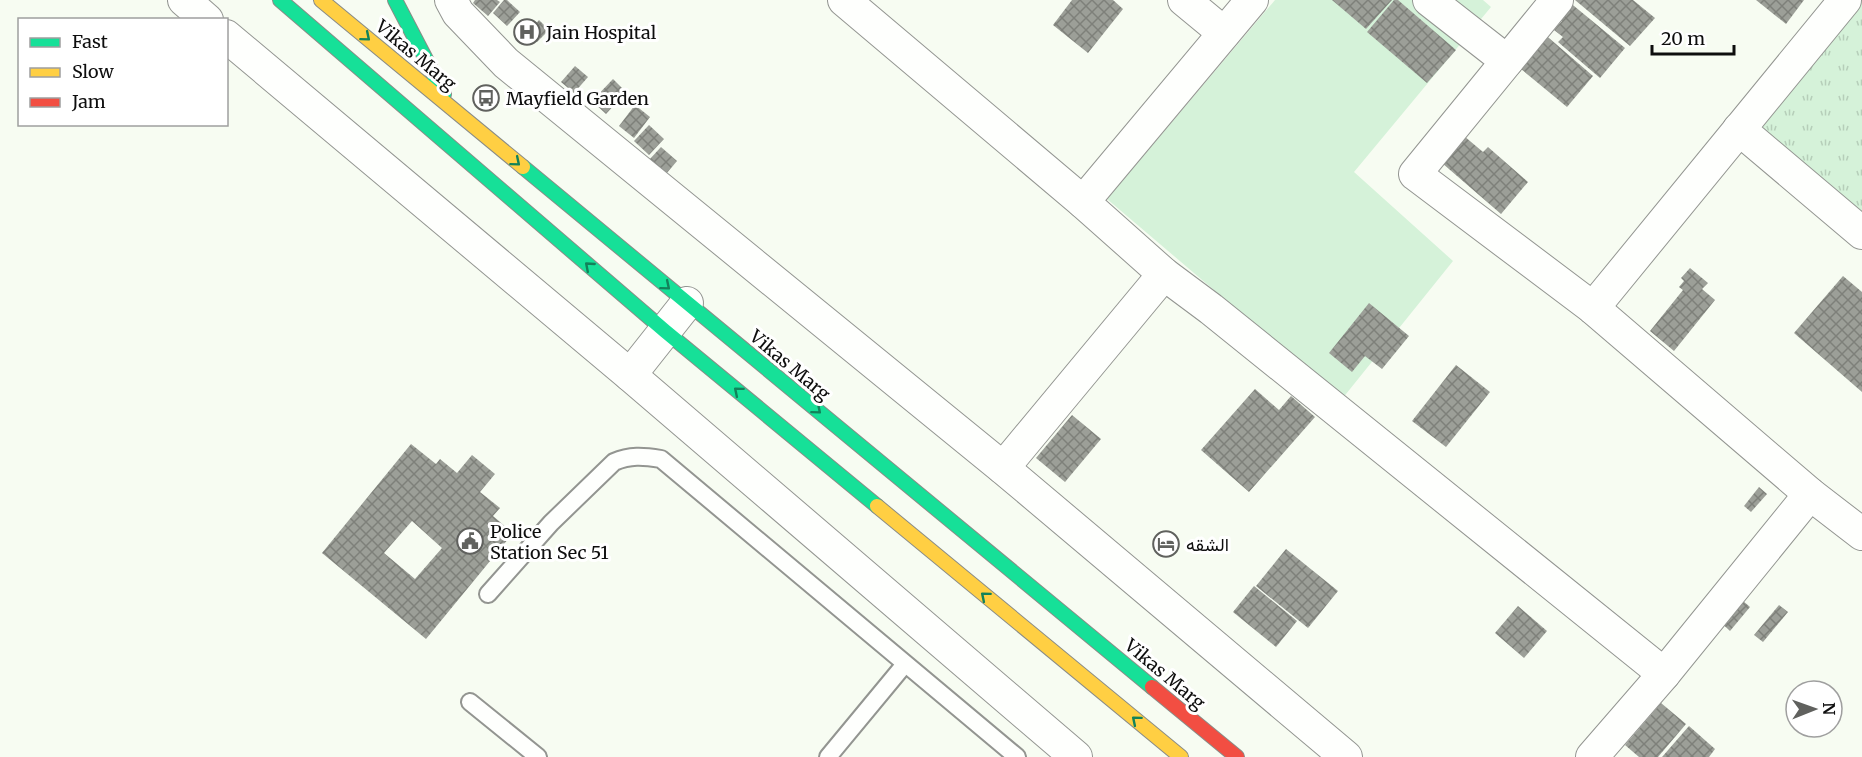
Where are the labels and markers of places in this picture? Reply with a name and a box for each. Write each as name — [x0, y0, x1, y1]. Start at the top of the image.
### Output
hospital icon: Jain Hospital — [512, 17, 542, 47]
place label: Jain Hospital — [545, 21, 657, 44]
bus stop icon: Mayfield Garden — [471, 83, 501, 113]
place label: Mayfield Garden — [506, 87, 649, 110]
place label: Police Station Sec 51 — [490, 520, 609, 564]
public building icon: Police Station Sec 51 — [455, 526, 485, 556]
hotel icon: الشقه — [1151, 529, 1181, 559]
place label: الشقه — [1186, 533, 1229, 556]

